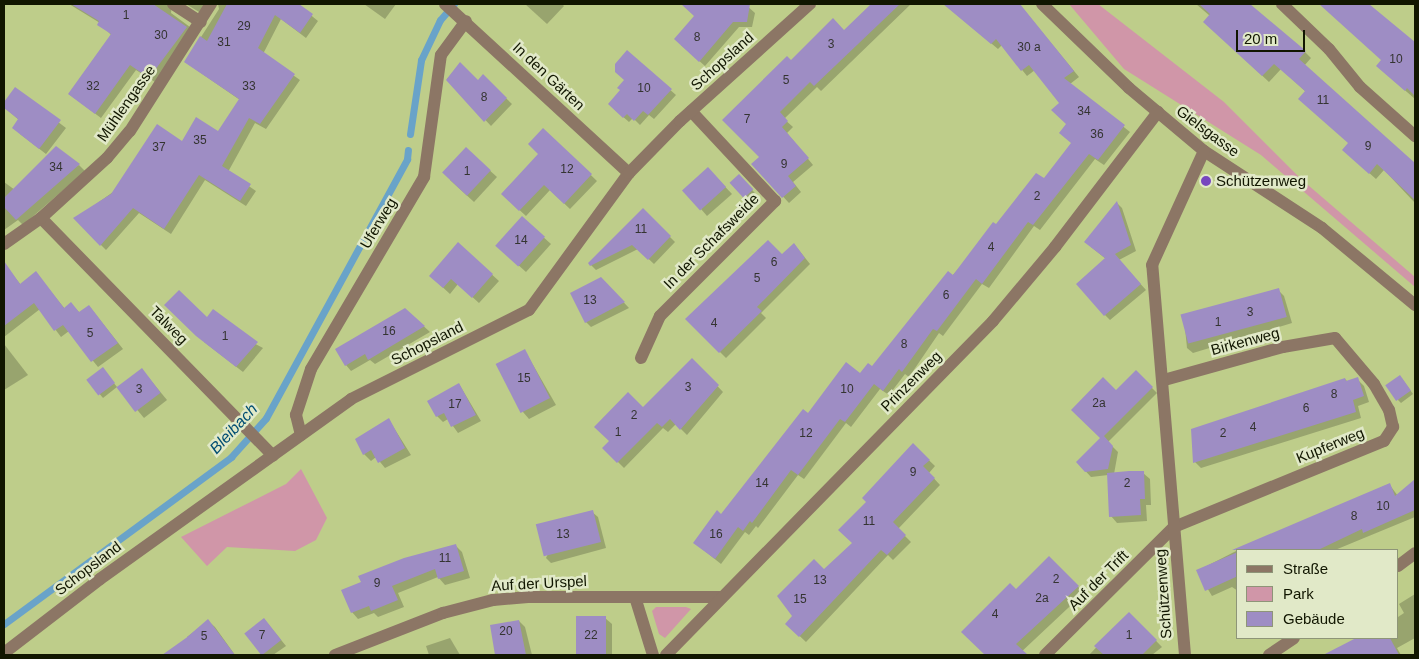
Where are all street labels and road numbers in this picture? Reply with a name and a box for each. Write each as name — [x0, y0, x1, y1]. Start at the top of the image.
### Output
street label: Schopsland — [687, 28, 757, 94]
street label: In den Gärten — [509, 38, 589, 114]
street label: Mühlengasse — [93, 61, 159, 145]
street label: Gielsgasse — [1173, 101, 1243, 161]
street label: In der Schafsweide — [660, 190, 762, 292]
street label: Uferweg — [356, 194, 400, 252]
street label: Talweg — [146, 302, 192, 348]
street label: Schopsland — [388, 317, 466, 369]
street label: Birkenweg — [1209, 323, 1281, 359]
street label: Prinzenweg — [877, 347, 945, 415]
street label: Kupferweg — [1293, 423, 1367, 467]
street label: Schopsland — [51, 537, 125, 599]
street label: Auf der Trift — [1064, 546, 1132, 614]
street label: Schützenweg — [1151, 548, 1175, 640]
street label: Auf der Urspel — [491, 572, 587, 594]

